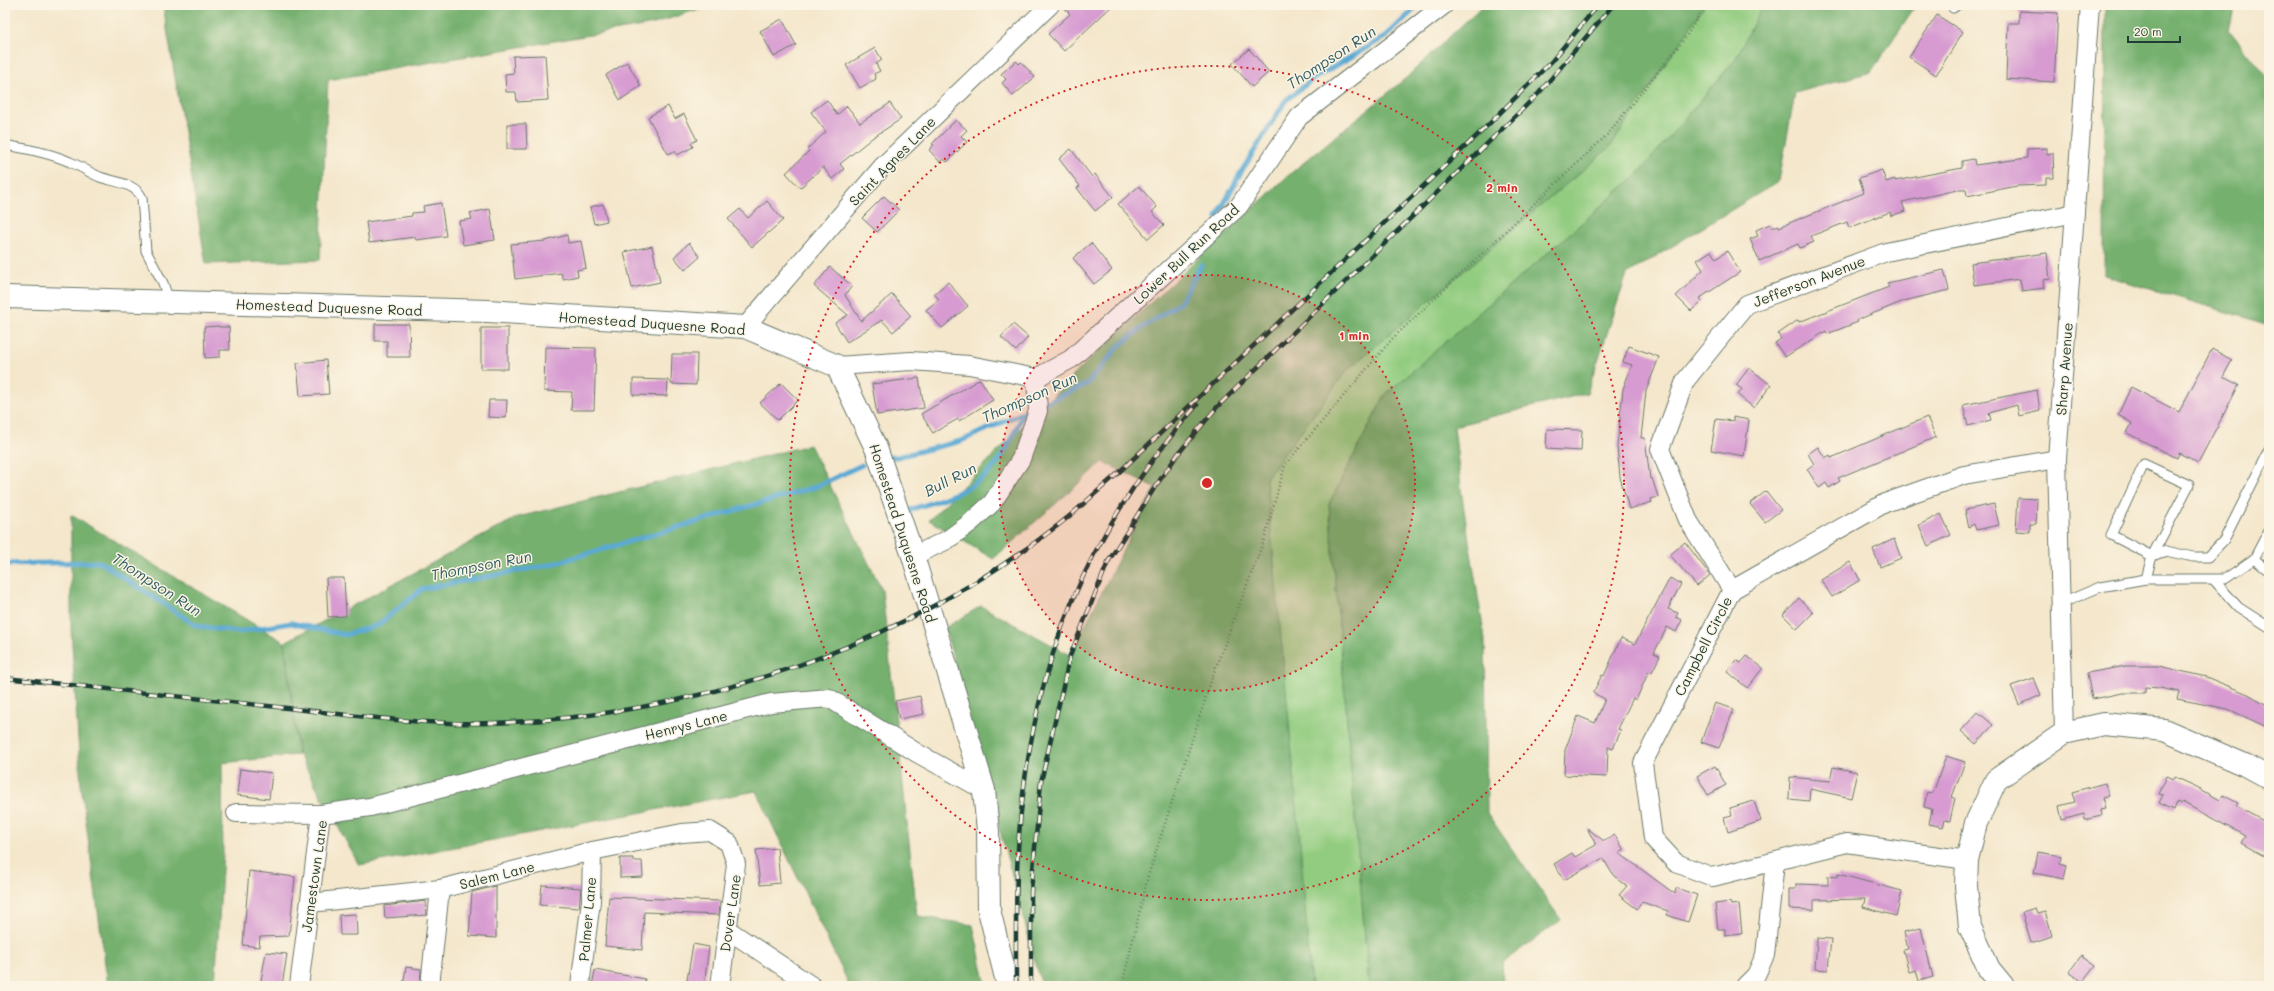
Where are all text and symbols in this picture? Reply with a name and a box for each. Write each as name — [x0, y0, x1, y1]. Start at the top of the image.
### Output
scale bar — [2128, 18, 2180, 44]
water label: Thompson Run — [1283, 21, 1379, 93]
text: 20 m — [2134, 23, 2162, 39]
street label: Saint Agnes Lane — [844, 112, 940, 210]
text: 2 min — [1486, 179, 1518, 195]
street label: Lower Bull Run Road — [1129, 200, 1243, 308]
street label: Jefferson Avenue — [1750, 251, 1868, 311]
street label: Homestead Duquesne Road — [235, 294, 423, 320]
street label: Homestead Duquesne Road — [558, 307, 746, 339]
street label: Sharp Avenue — [2051, 322, 2077, 416]
text: 1 min — [1339, 327, 1369, 343]
water label: Thompson Run — [978, 367, 1080, 427]
street label: Homestead Duquesne Road — [865, 441, 941, 625]
water label: Bull Run — [921, 457, 979, 501]
centre of rings — [1200, 476, 1214, 490]
water label: Thompson Run — [429, 545, 533, 585]
water label: Thompson Run — [109, 548, 205, 620]
street label: Campbell Circle — [1670, 593, 1736, 699]
street label: Henrys Lane — [643, 706, 729, 744]
street label: Jamestown Lane — [297, 819, 331, 933]
street label: Salem Lane — [457, 856, 537, 894]
street label: Dover Lane — [715, 873, 745, 953]
street label: Palmer Lane — [574, 876, 600, 962]

